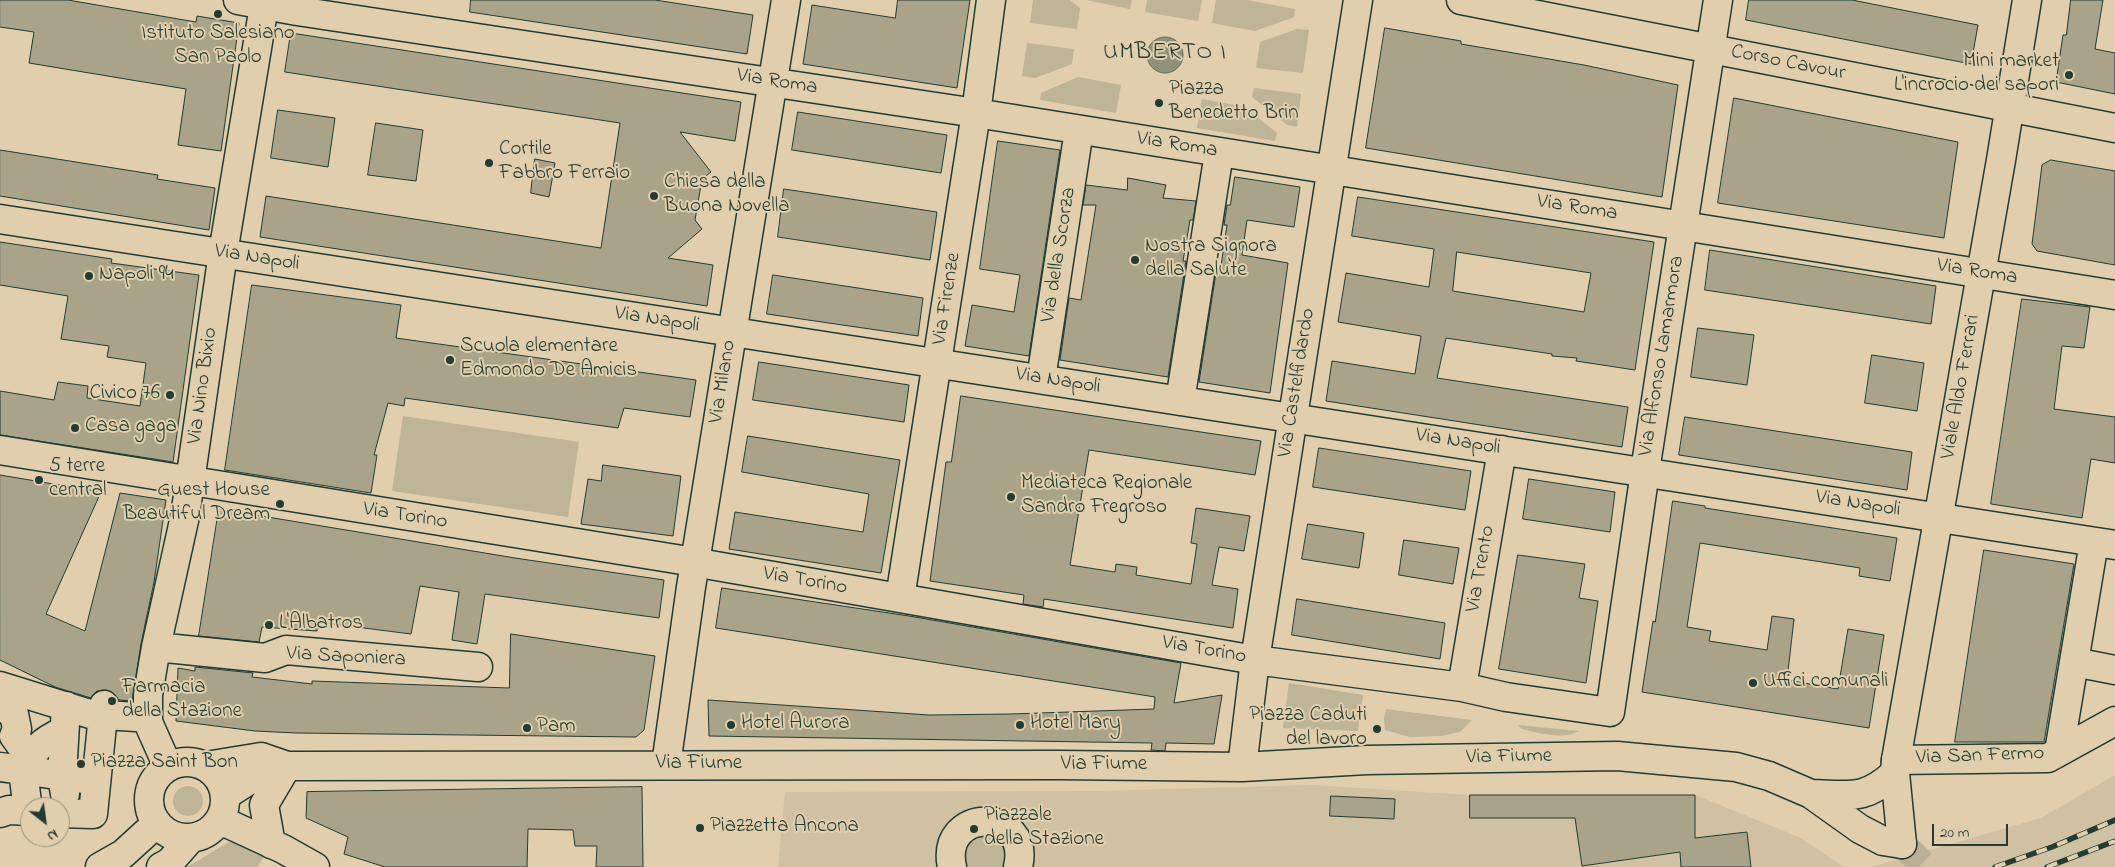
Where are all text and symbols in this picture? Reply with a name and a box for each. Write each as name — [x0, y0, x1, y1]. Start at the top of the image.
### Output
marker: Istituto Salesiano San Paolo — [212, 8, 224, 20]
place label: Istituto Salesiano San Paolo — [141, 22, 295, 72]
district label: UMBERTO I — [1102, 40, 1228, 68]
street label: Corso Cavour — [1729, 41, 1847, 87]
place label: Mini market L'incrocio dei sapori — [1894, 50, 2059, 100]
street label: Via Roma — [735, 64, 819, 102]
marker: Mini market L'incrocio dei sapori — [2063, 69, 2075, 81]
place label: Piazza Benedetto Brin — [1169, 78, 1299, 128]
marker: Piazza Benedetto Brin — [1153, 97, 1165, 109]
street label: Via Roma — [1135, 127, 1219, 165]
place label: Cortile Fabbro Ferraio — [499, 138, 630, 188]
marker: Cortile Fabbro Ferraio — [483, 157, 495, 169]
place label: Chiesa della Buona Novella — [664, 171, 790, 221]
street label: Via della Scorza — [1037, 186, 1083, 324]
marker: Chiesa della Buona Novella — [648, 190, 660, 202]
street label: Via Roma — [1535, 190, 1619, 228]
place label: Nostra Signora della Salute — [1145, 235, 1277, 285]
street label: Via Napoli — [213, 240, 301, 278]
street label: Via Firenze — [928, 251, 968, 347]
marker: Nostra Signora della Salute — [1129, 254, 1141, 266]
street label: Via Alfonso Lamarmora — [1635, 254, 1691, 458]
street label: Via Roma — [1935, 254, 2019, 292]
place label: Napoli 94 — [99, 263, 174, 289]
marker: Napoli 94 — [83, 270, 95, 282]
street label: Via Napoli — [613, 302, 701, 340]
street label: Via Castelfidardo — [1274, 307, 1322, 459]
street label: Viale Aldo Ferrari — [1937, 313, 1987, 461]
street label: Via Nino Bixio — [183, 326, 225, 446]
place label: Scuola elementare Edmondo De Amicis — [460, 335, 637, 385]
street label: Via Milano — [705, 339, 743, 425]
marker: Scuola elementare Edmondo De Amicis — [444, 354, 456, 366]
street label: Via Napoli — [1014, 363, 1102, 401]
place label: Civico 76 — [89, 382, 160, 408]
marker: Civico 76 — [164, 389, 176, 401]
place label: Casa gaga — [85, 415, 177, 441]
marker: Casa gaga — [69, 422, 81, 434]
street label: Via Napoli — [1414, 424, 1502, 462]
place label: 5 terre central — [49, 455, 107, 505]
place label: Mediateca Regionale Sandro Fregroso — [1021, 472, 1192, 522]
marker: 5 terre central — [33, 474, 45, 486]
place label: Guest House Beautiful Dream — [123, 479, 270, 529]
street label: Via Napoli — [1814, 486, 1902, 524]
marker: Mediateca Regionale Sandro Fregroso — [1005, 491, 1017, 503]
marker: Guest House Beautiful Dream — [274, 498, 286, 510]
street label: Via Torino — [361, 498, 449, 536]
street label: Via Trento — [1462, 524, 1502, 614]
street label: Via Torino — [761, 562, 849, 602]
place label: L'Albatros — [279, 612, 363, 638]
marker: L'Albatros — [263, 619, 275, 631]
street label: Via Torino — [1160, 631, 1248, 671]
street label: Via Saponiera — [285, 642, 407, 674]
place label: Uffici comunali — [1763, 670, 1888, 696]
place label: Farmacia della Stazione — [122, 676, 242, 726]
marker: Uffici comunali — [1747, 677, 1759, 689]
marker: Farmacia della Stazione — [106, 695, 118, 707]
place label: Piazza Caduti del lavoro — [1249, 704, 1367, 754]
place label: Hotel Aurora — [741, 712, 850, 738]
place label: Hotel Mary — [1030, 712, 1121, 738]
place label: Pam — [537, 715, 576, 741]
marker: Hotel Aurora — [725, 719, 737, 731]
marker: Hotel Mary — [1014, 719, 1026, 731]
marker: Pam — [521, 722, 533, 734]
marker: Piazza Caduti del lavoro — [1371, 723, 1383, 735]
street label: Via San Fermo — [1915, 742, 2045, 772]
street label: Via Fiume — [1466, 745, 1552, 771]
place label: Piazza Saint Bon — [91, 751, 238, 777]
street label: Via Fiume — [656, 752, 742, 778]
street label: Via Fiume — [1061, 753, 1147, 779]
marker: Piazza Saint Bon — [75, 758, 87, 770]
north arrow — [20, 797, 70, 847]
place label: Piazzale della Stazione — [984, 804, 1104, 854]
scale bar — [1935, 814, 2011, 846]
place label: Piazzetta Ancona — [710, 815, 859, 841]
marker: Piazzetta Ancona — [694, 822, 706, 834]
text: 20 m — [1940, 822, 1969, 844]
text: N — [43, 823, 62, 846]
marker: Piazzale della Stazione — [968, 823, 980, 835]

